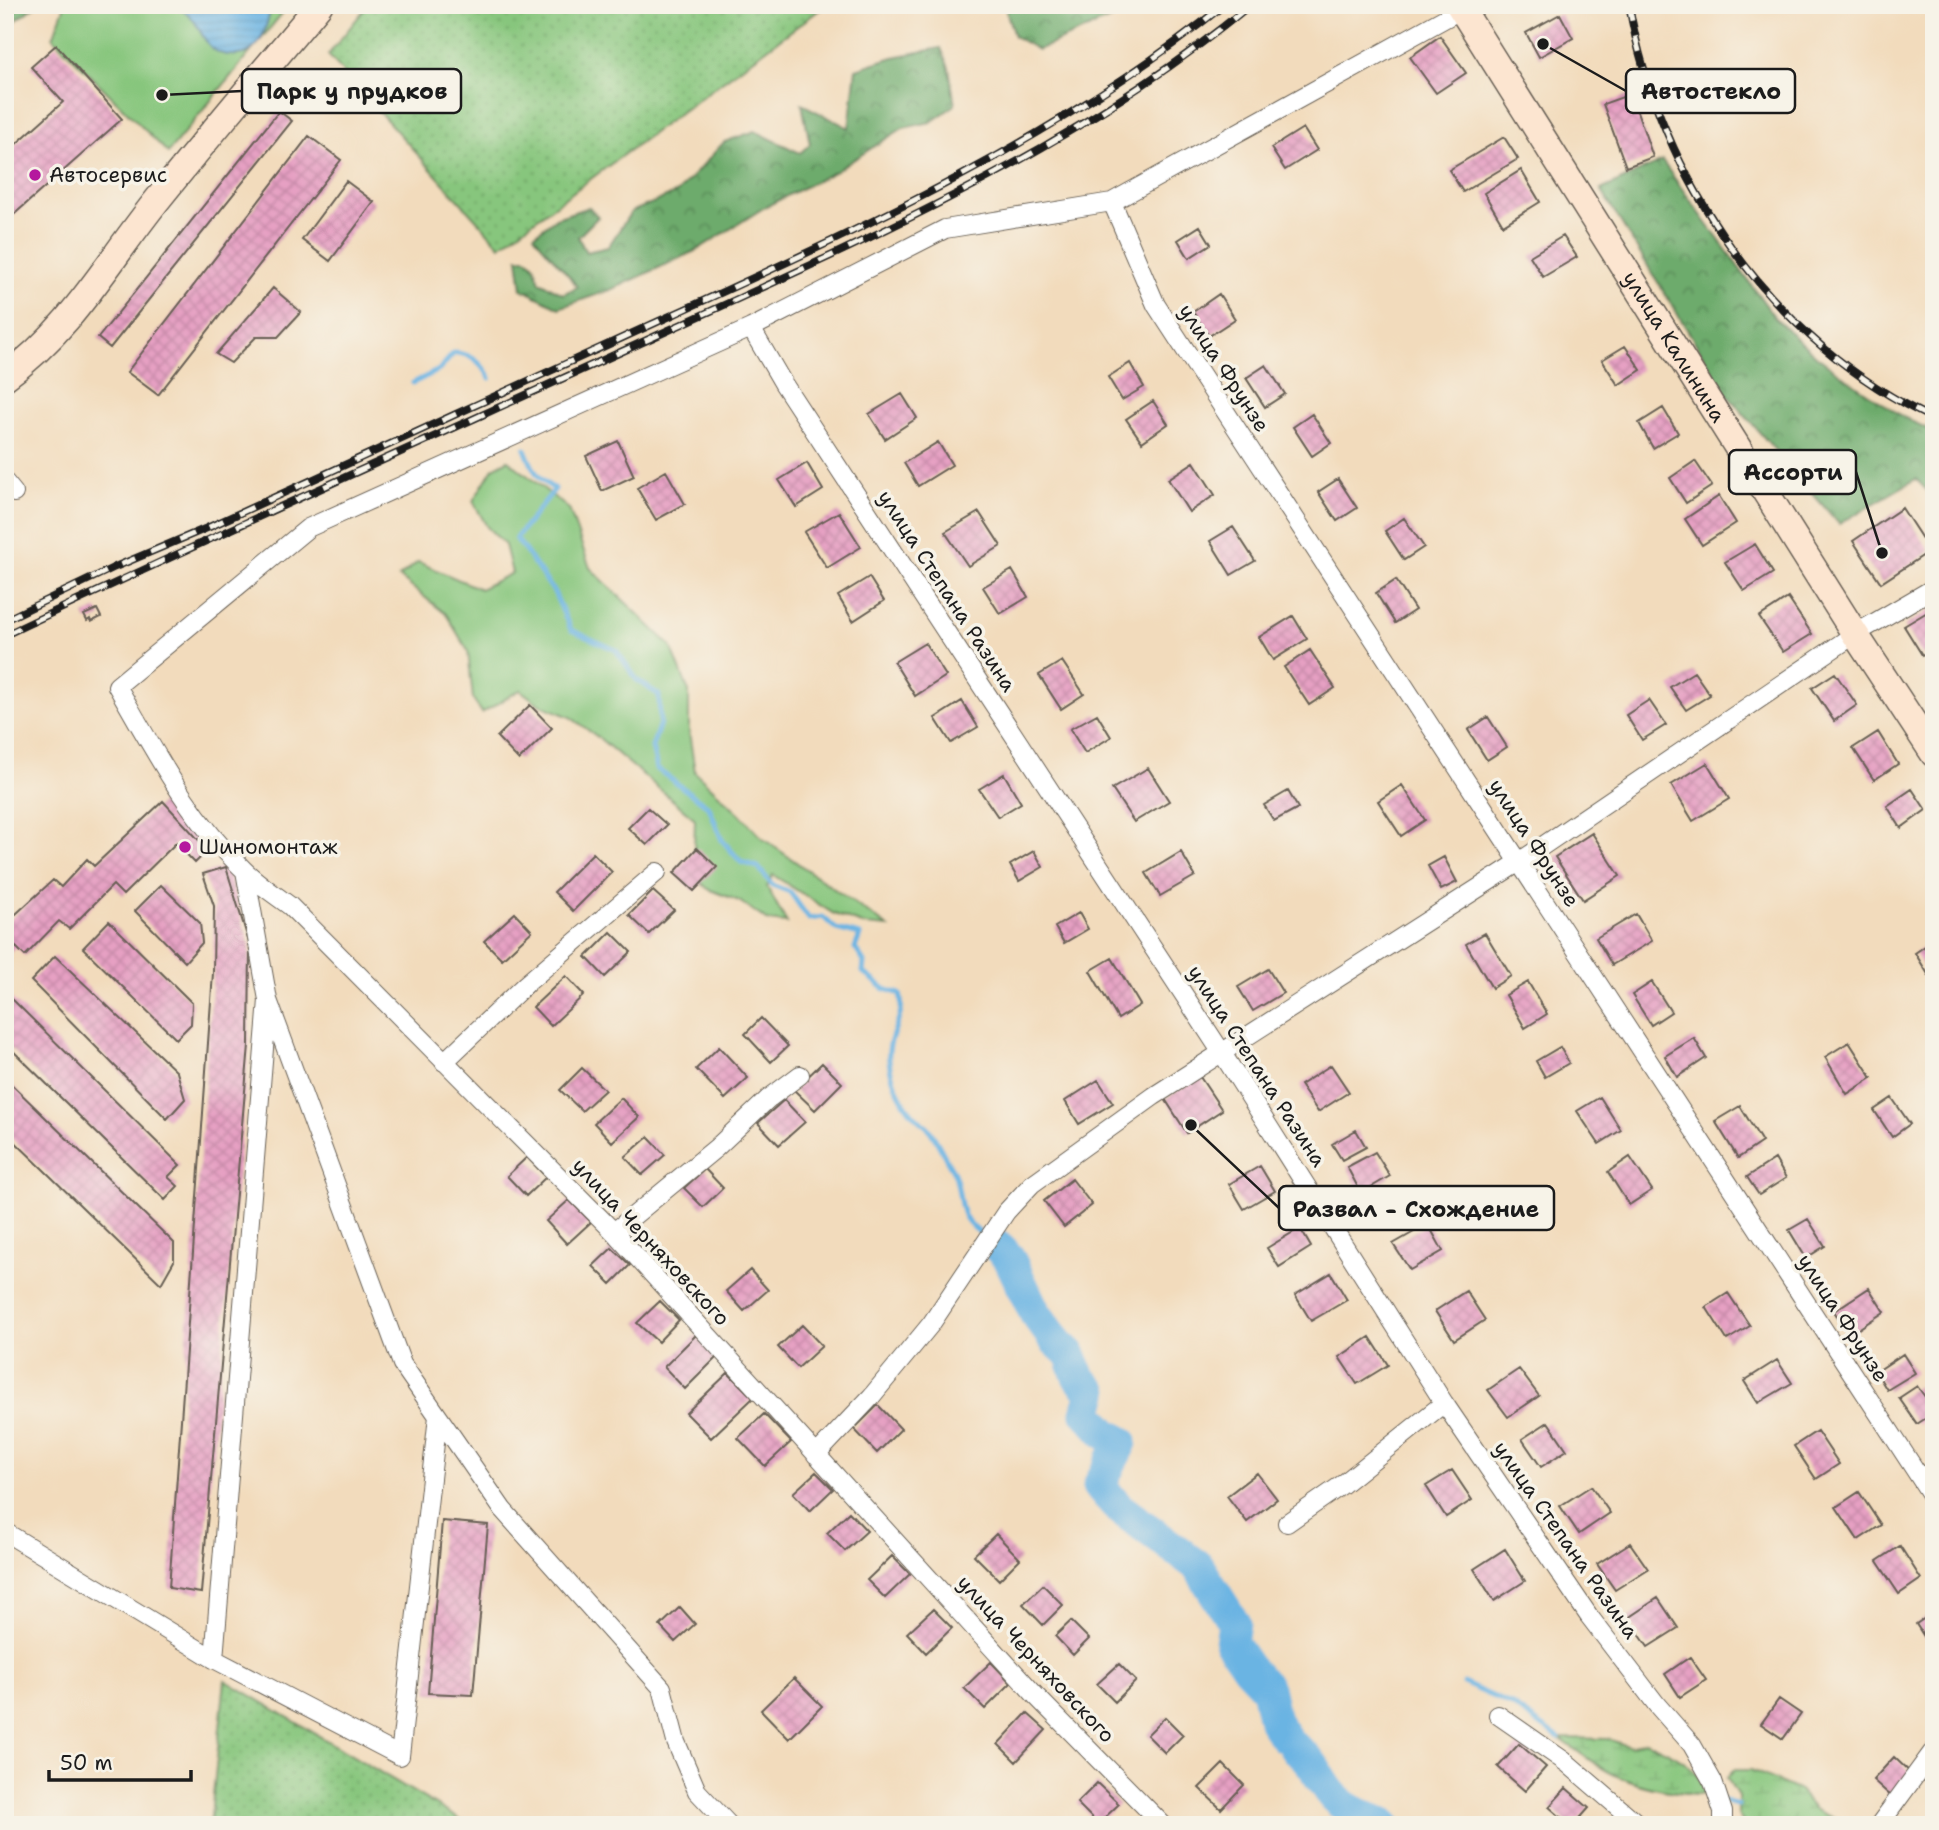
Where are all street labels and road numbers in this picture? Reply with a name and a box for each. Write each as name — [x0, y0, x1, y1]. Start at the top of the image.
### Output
street label: улица Калинина — [1616, 266, 1732, 428]
street label: улица Фрунзе — [1172, 298, 1276, 438]
street label: улица Степана Разина — [871, 485, 1023, 697]
street label: улица Фрунзе — [1482, 773, 1586, 913]
street label: улица Степана Разина — [1181, 960, 1333, 1172]
street label: улица Черняховского — [566, 1152, 736, 1332]
street label: улица Фрунзе — [1791, 1248, 1895, 1388]
street label: улица Степана Разина — [1487, 1436, 1645, 1644]
street label: улица Черняховского — [951, 1569, 1121, 1749]

